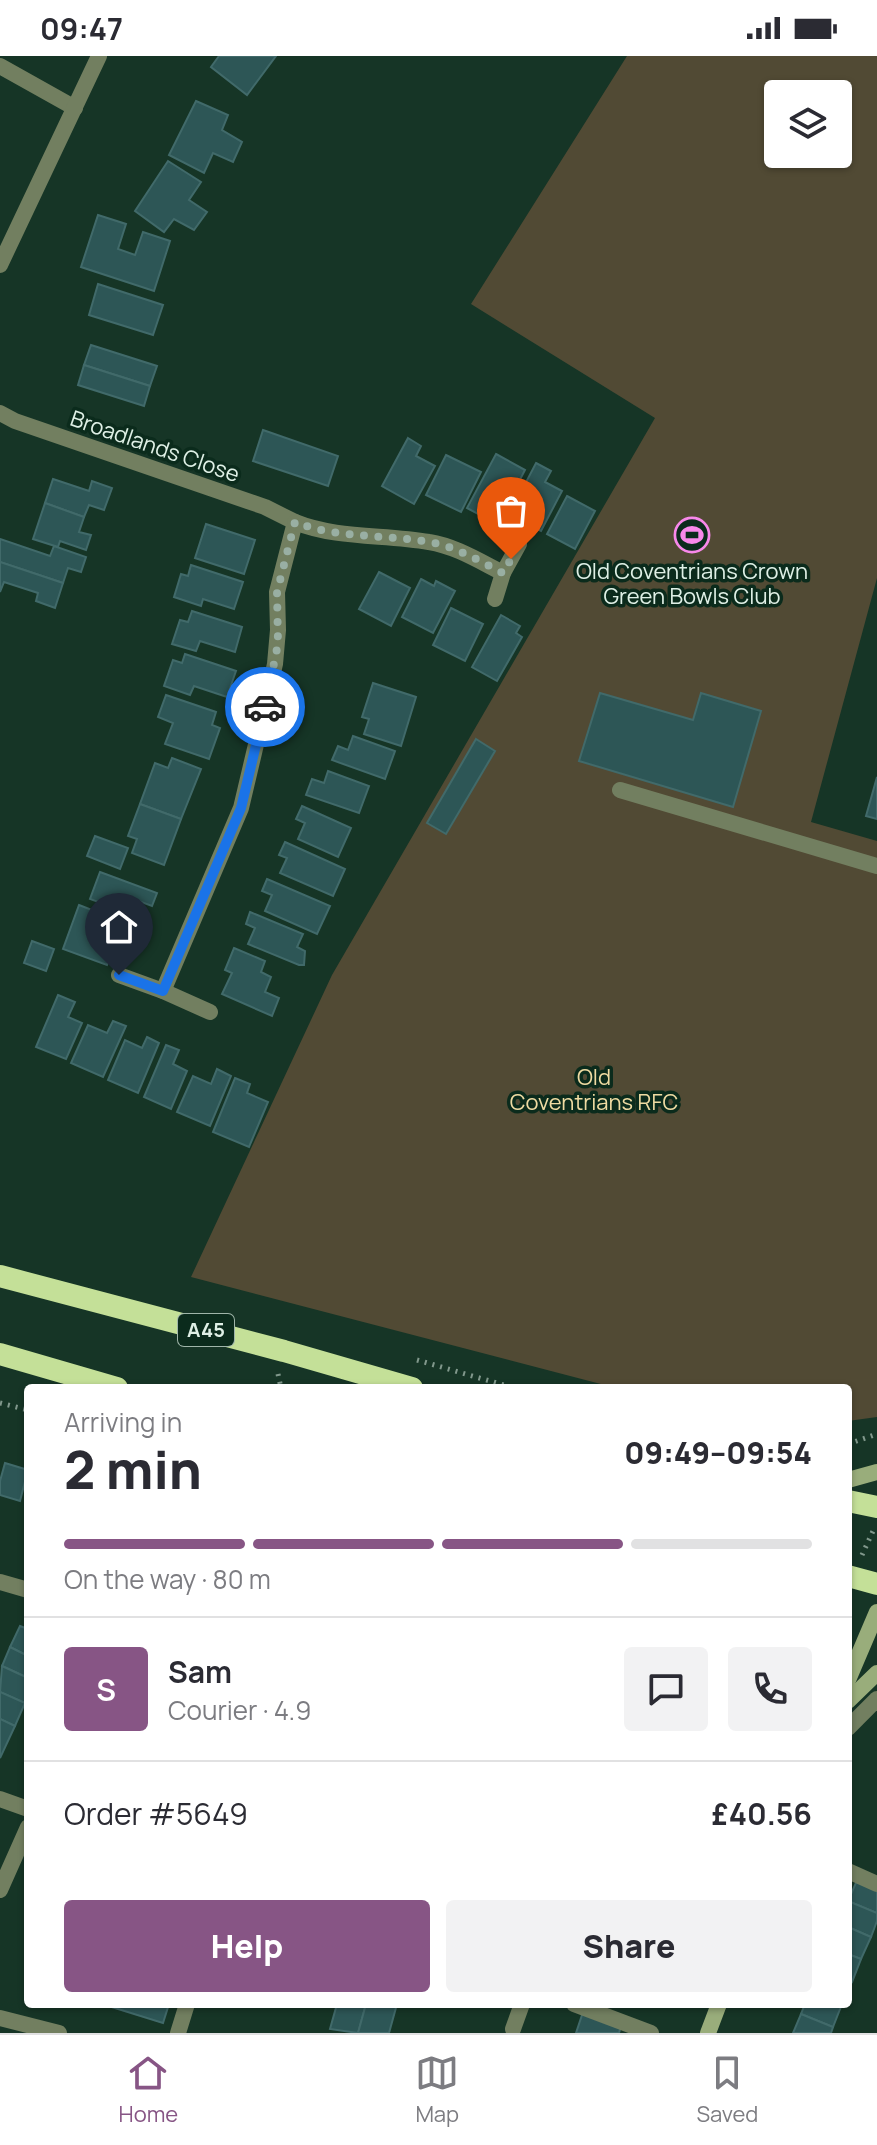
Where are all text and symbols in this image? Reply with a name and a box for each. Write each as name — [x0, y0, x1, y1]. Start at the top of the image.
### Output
text: 09:47 — [40, 8, 123, 49]
map controls — [764, 80, 852, 168]
button: layers — [764, 80, 852, 168]
street label: Broadlands Close — [66, 403, 244, 489]
pin — [477, 477, 545, 559]
icon: bag — [489, 489, 533, 533]
sports icon: Old Coventrians Crown Green Bowls Club — [673, 516, 711, 554]
place label: Old Coventrians Crown Green Bowls Club — [576, 556, 808, 611]
courier — [225, 667, 305, 747]
icon: car — [243, 685, 287, 729]
pin — [85, 893, 153, 975]
icon: home — [97, 905, 141, 949]
park label: Old Coventrians RFC — [510, 1062, 678, 1117]
road number: A45 — [178, 1314, 234, 1346]
text: Arriving in — [64, 1404, 182, 1440]
text: 09:49–09:54 — [624, 1432, 812, 1473]
text: 2 min — [64, 1434, 202, 1505]
text: On the way · 80 m — [64, 1561, 271, 1597]
button: chat — [624, 1647, 708, 1731]
button: phone — [728, 1647, 812, 1731]
text: Sam — [168, 1651, 232, 1692]
text: S — [96, 1669, 116, 1710]
text: Courier · 4.9 — [168, 1692, 311, 1728]
text: Order #5649 — [64, 1793, 248, 1834]
text: £40.56 — [712, 1793, 812, 1834]
button: Help — [64, 1900, 430, 1992]
button: Share — [446, 1900, 812, 1992]
tab: Home — [119, 2051, 178, 2129]
tab: Map — [415, 2051, 459, 2129]
tab: Saved — [696, 2051, 758, 2129]

